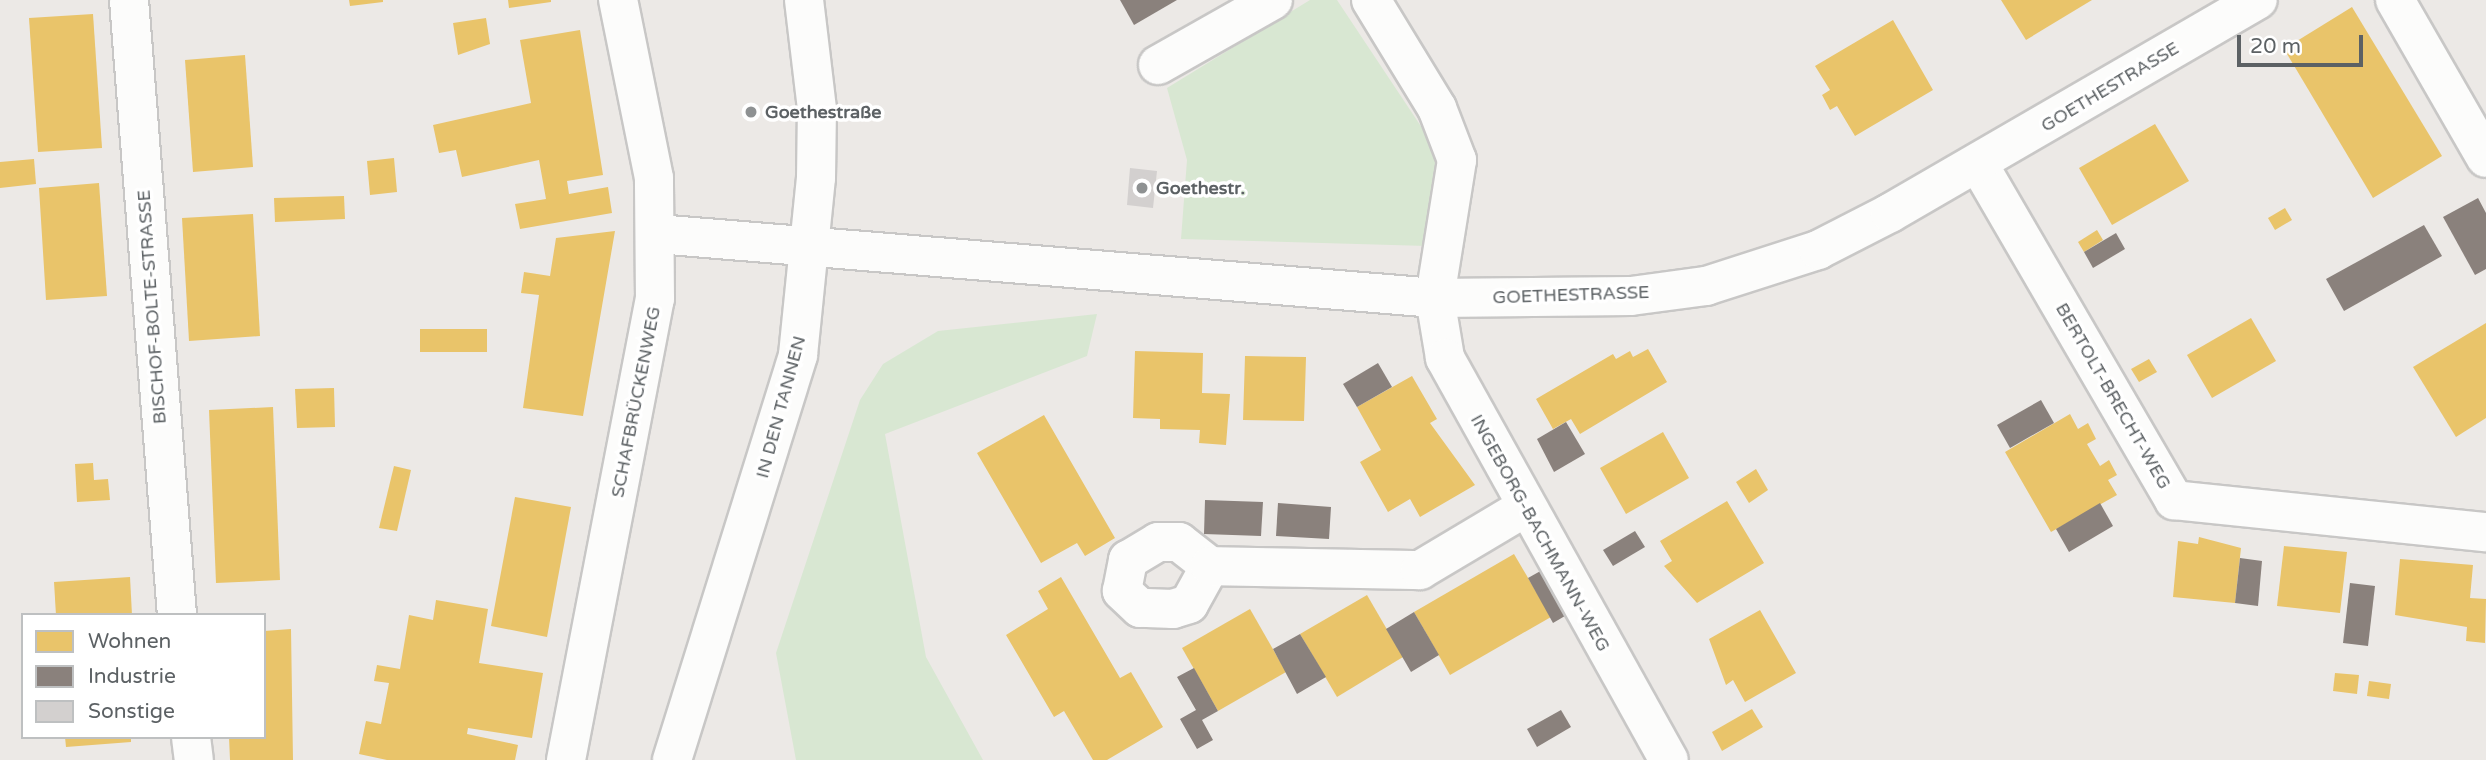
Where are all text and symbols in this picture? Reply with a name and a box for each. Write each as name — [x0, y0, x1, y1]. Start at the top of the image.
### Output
scale bar — [2241, 21, 2367, 65]
text: 20 m — [2250, 34, 2301, 59]
street label: GOETHESTRASSE — [2037, 37, 2183, 137]
place label: Goethestraße — [765, 101, 881, 123]
marker: Goethestraße — [743, 104, 759, 120]
place label: Goethestr. — [1156, 177, 1245, 199]
marker: Goethestr. — [1134, 180, 1150, 196]
street label: BISCHOF-BOLTE-STRASSE — [133, 189, 171, 425]
street label: GOETHESTRASSE — [1492, 281, 1650, 309]
street label: BERTOLT-BRECHT-WEG — [2051, 299, 2175, 493]
street label: SCHAFBRÜCKENWEG — [607, 305, 665, 499]
street label: IN DEN TANNEN — [752, 333, 810, 481]
street label: INGEBORG-BACHMANN-WEG — [1466, 411, 1614, 655]
legend — [21, 613, 266, 739]
text: Wohnen — [88, 629, 171, 654]
text: Industrie — [88, 664, 176, 689]
text: Sonstige — [88, 699, 175, 724]

